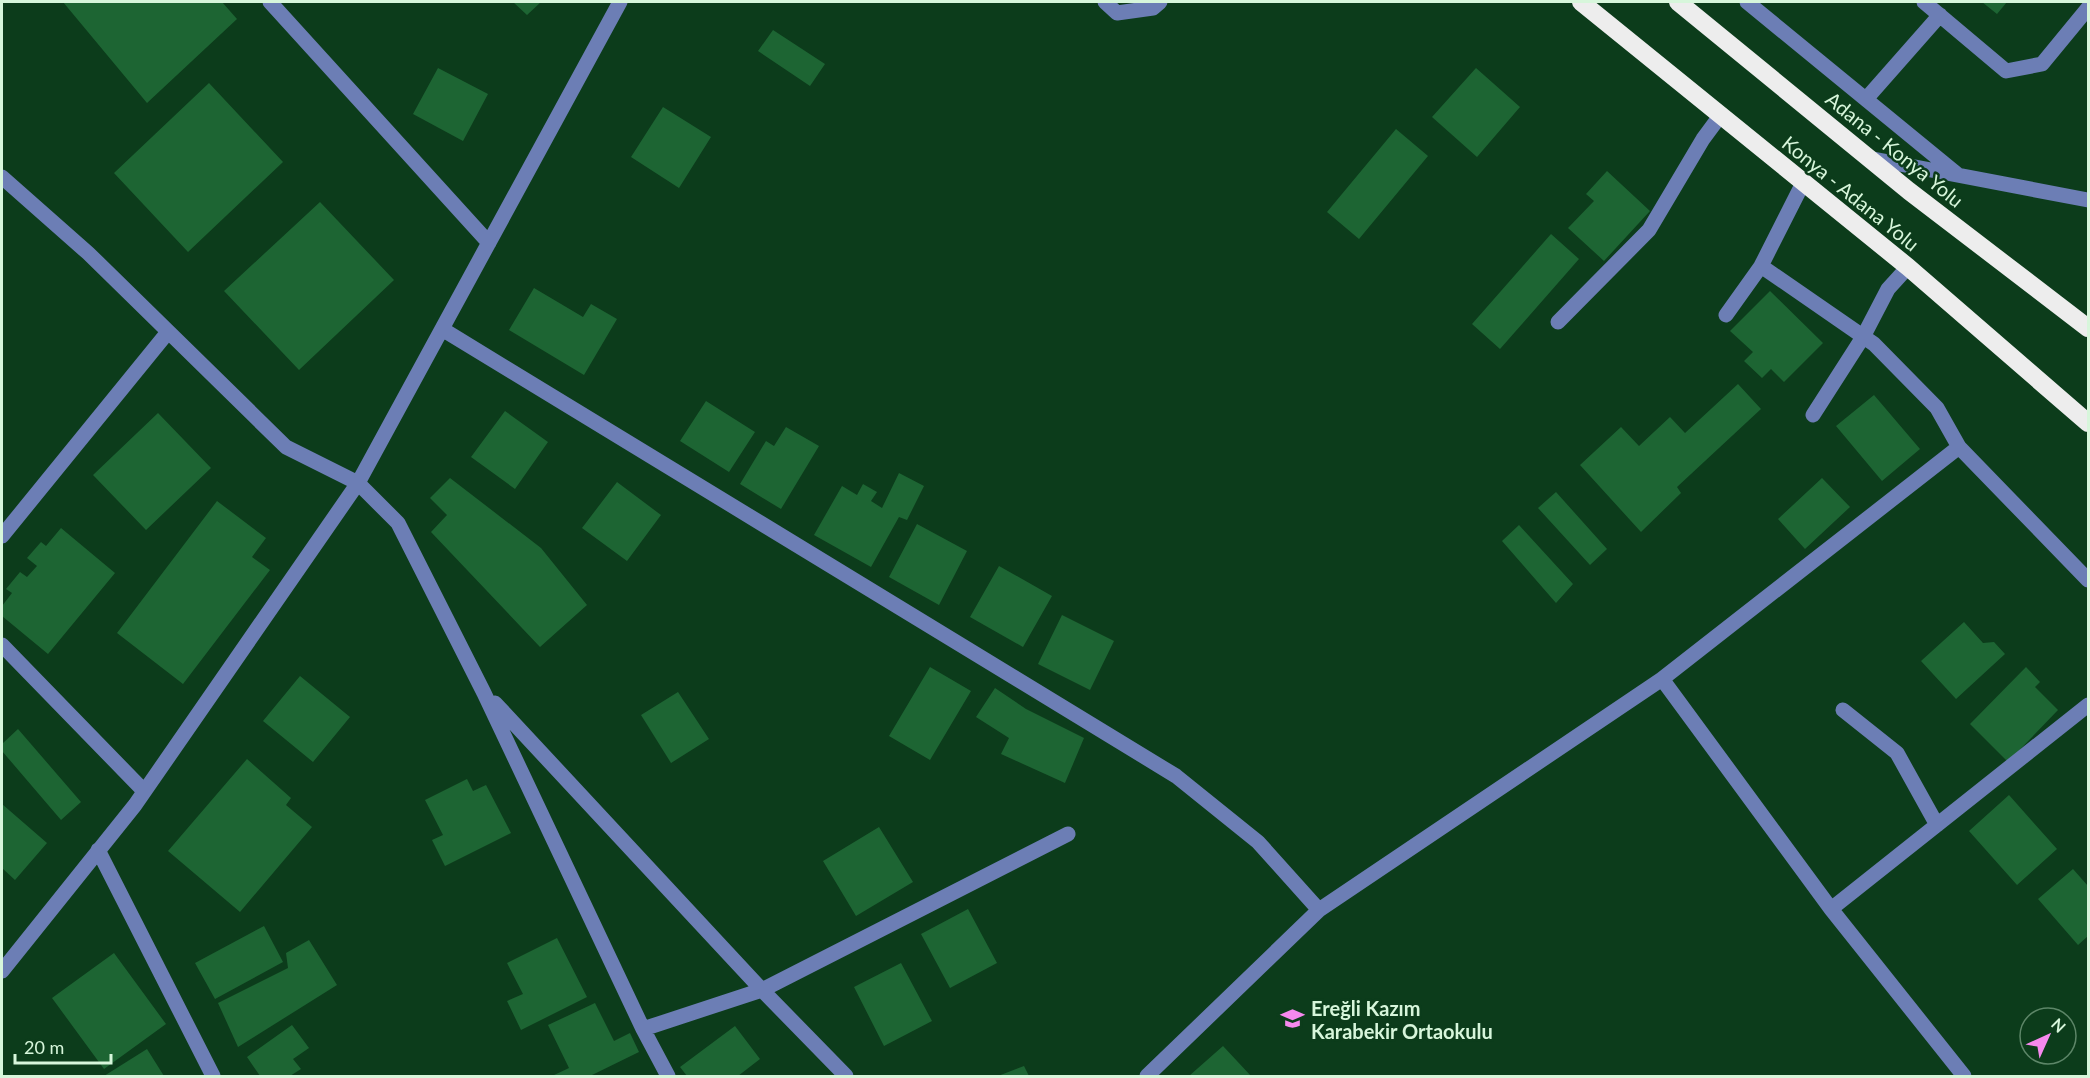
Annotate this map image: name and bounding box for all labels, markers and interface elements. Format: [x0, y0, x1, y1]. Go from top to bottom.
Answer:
street label: Adana - Konya Yolu [1821, 86, 1969, 212]
street label: Konya - Adana Yolu [1778, 130, 1924, 256]
place label: Ereğli Kazım Karabekir Ortaokulu [1311, 996, 1493, 1043]
school or university icon: Ereğli Kazım Karabekir Ortaokulu [1280, 1006, 1306, 1032]
north arrow [2018, 1006, 2078, 1066]
text: N [2048, 1014, 2070, 1036]
scale bar [15, 1027, 111, 1065]
text: 20 m [24, 1036, 64, 1058]

